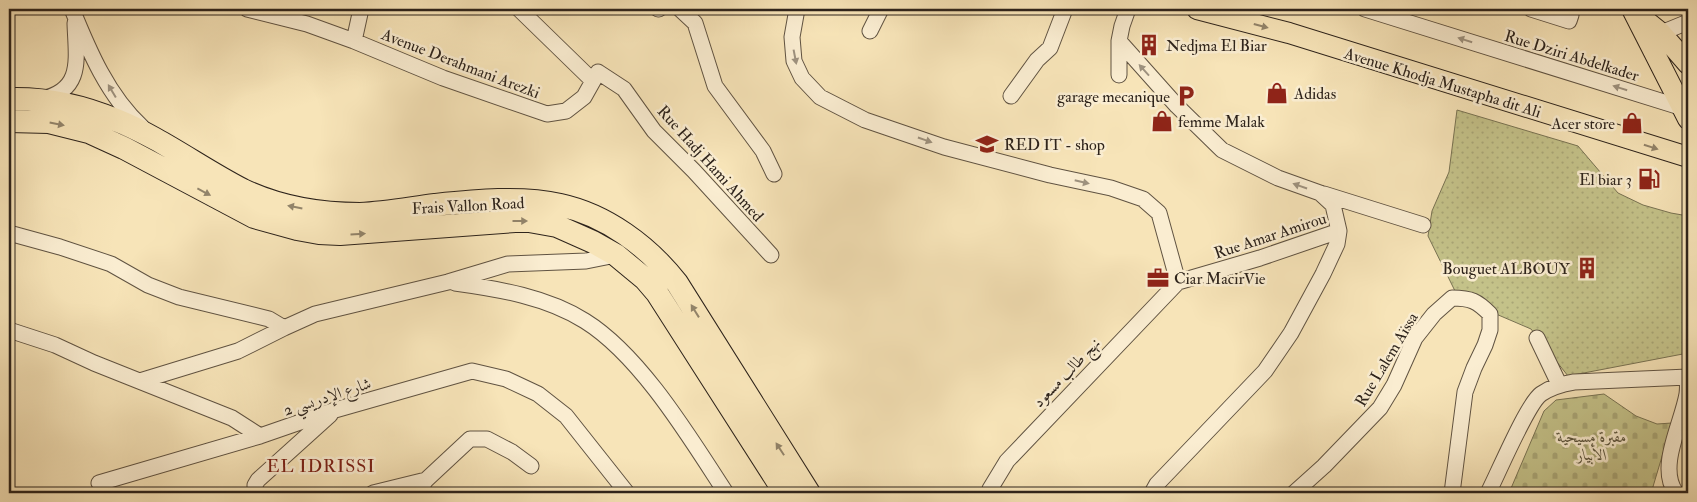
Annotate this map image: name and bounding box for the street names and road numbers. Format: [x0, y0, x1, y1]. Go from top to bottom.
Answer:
street label: Avenue Derahmani Arezki [378, 24, 542, 103]
street label: Rue Dziri Abdelkader [1502, 26, 1641, 86]
street label: Avenue Khodja Mustapha dit Ali [1341, 43, 1544, 123]
street label: Rue Hadj Hami Ahmed [653, 101, 768, 226]
street label: Frais Vallon Road [411, 193, 525, 219]
street label: Rue Amar Amirou [1212, 208, 1329, 264]
street label: Rue Lalem Aïssa [1351, 308, 1423, 410]
street label: نهج طالب مسعود [1029, 334, 1108, 414]
street label: شارع الإدريسي 2 [281, 373, 375, 425]

